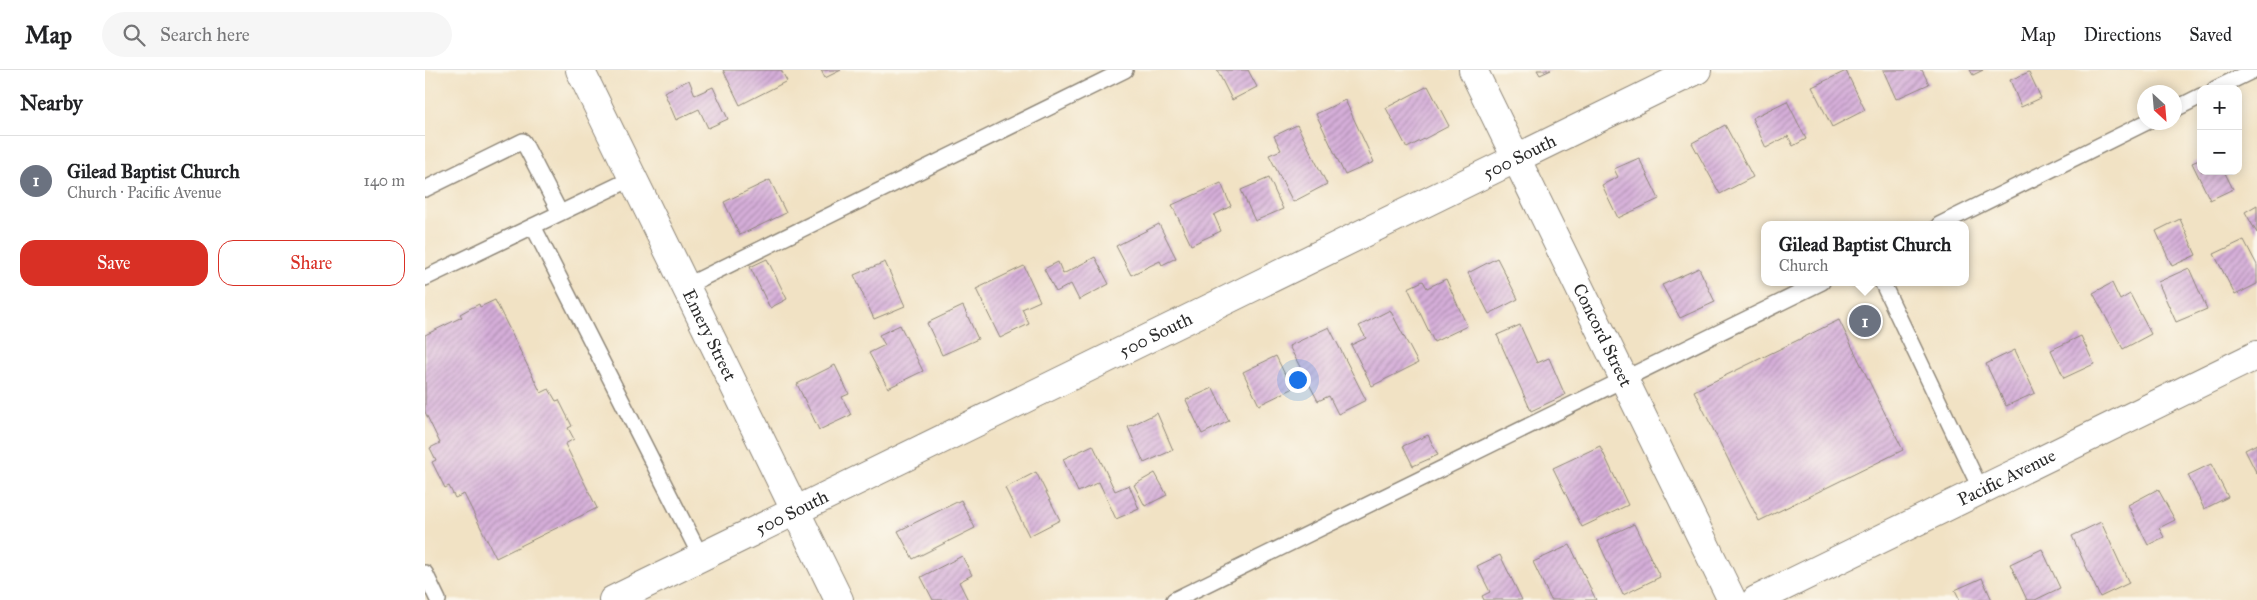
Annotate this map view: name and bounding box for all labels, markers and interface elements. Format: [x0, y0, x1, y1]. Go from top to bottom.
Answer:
search box [102, 12, 452, 57]
text: Map [25, 20, 72, 50]
icon: search [120, 21, 148, 49]
text: Search here [160, 23, 250, 46]
text: Map [2020, 24, 2056, 46]
text: Directions [2084, 24, 2161, 46]
text: Saved [2189, 24, 2232, 46]
north arrow [2137, 85, 2182, 130]
map controls [2197, 85, 2242, 175]
button: + [2197, 85, 2242, 130]
text: Nearby [20, 90, 83, 116]
street label: 500 South [1479, 130, 1560, 184]
button: − [2197, 130, 2242, 175]
text: Gilead Baptist Church [67, 160, 240, 183]
text: 1 [33, 171, 39, 190]
text: 140 m [364, 171, 405, 190]
text: Church · Pacific Avenue [67, 183, 221, 202]
popup [1761, 221, 1969, 286]
text: Gilead Baptist Church [1779, 233, 1951, 256]
button: Save [20, 240, 208, 286]
button: Share [218, 240, 405, 286]
text: Church [1779, 256, 1828, 275]
street label: Concord Street [1568, 280, 1637, 391]
street label: Emery Street [678, 286, 741, 385]
pin: 1 [1849, 302, 1881, 340]
street label: 500 South [1115, 308, 1196, 362]
your location [1285, 367, 1311, 393]
street label: Pacific Avenue [1954, 444, 2059, 511]
street label: 500 South [752, 485, 832, 540]

